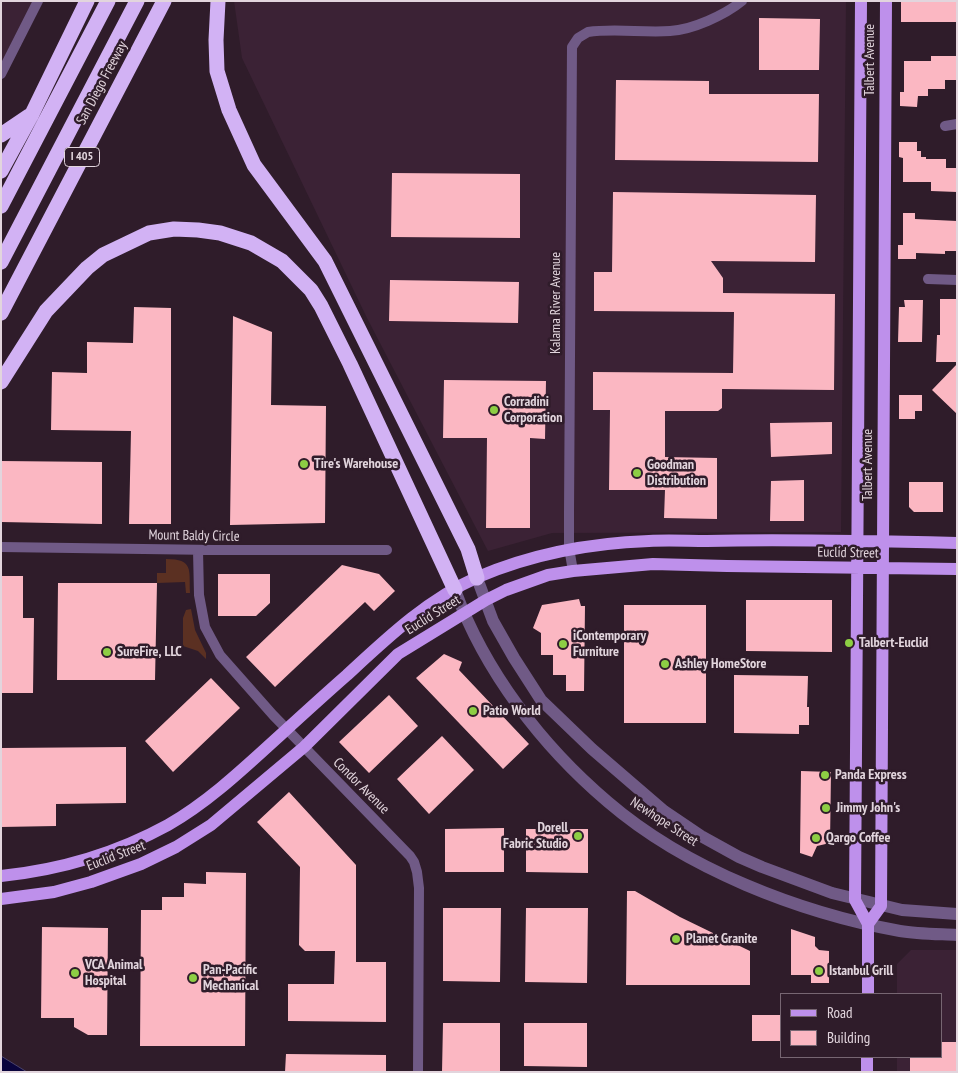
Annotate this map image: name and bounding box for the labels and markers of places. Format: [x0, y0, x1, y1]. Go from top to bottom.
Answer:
place label: Corradini Corporation [504, 394, 562, 427]
marker: Corradini Corporation [488, 404, 500, 416]
place label: Tire's Warehouse [314, 456, 398, 472]
place label: Goodman Distribution [647, 457, 706, 490]
marker: Tire's Warehouse [298, 458, 310, 470]
marker: Goodman Distribution [631, 467, 643, 479]
place label: iContemporary Furniture [573, 628, 646, 660]
place label: Talbert-Euclid [859, 635, 928, 651]
marker: Talbert-Euclid [843, 637, 855, 649]
marker: iContemporary Furniture [557, 638, 569, 650]
place label: SureFire, LLC [117, 644, 182, 660]
marker: SureFire, LLC [101, 646, 113, 658]
place label: Ashley HomeStore [675, 656, 766, 672]
marker: Ashley HomeStore [659, 658, 671, 670]
place label: Patio World [483, 703, 541, 719]
marker: Patio World [467, 705, 479, 717]
place label: Panda Express [835, 767, 907, 783]
marker: Panda Express [819, 769, 831, 781]
place label: Jimmy John's [836, 800, 900, 816]
marker: Jimmy John's [820, 802, 832, 814]
place label: Dorell Fabric Studio [503, 820, 568, 852]
marker: Dorell Fabric Studio [572, 830, 584, 842]
place label: Qargo Coffee [826, 830, 890, 846]
marker: Qargo Coffee [810, 832, 822, 844]
place label: Planet Granite [686, 931, 757, 947]
marker: Planet Granite [670, 933, 682, 945]
place label: VCA Animal Hospital [85, 957, 142, 990]
place label: Pan-Pacific Mechanical [203, 962, 259, 994]
place label: Istanbul Grill [829, 963, 893, 979]
marker: Istanbul Grill [813, 965, 825, 977]
marker: VCA Animal Hospital [69, 967, 81, 979]
marker: Pan-Pacific Mechanical [187, 972, 199, 984]

